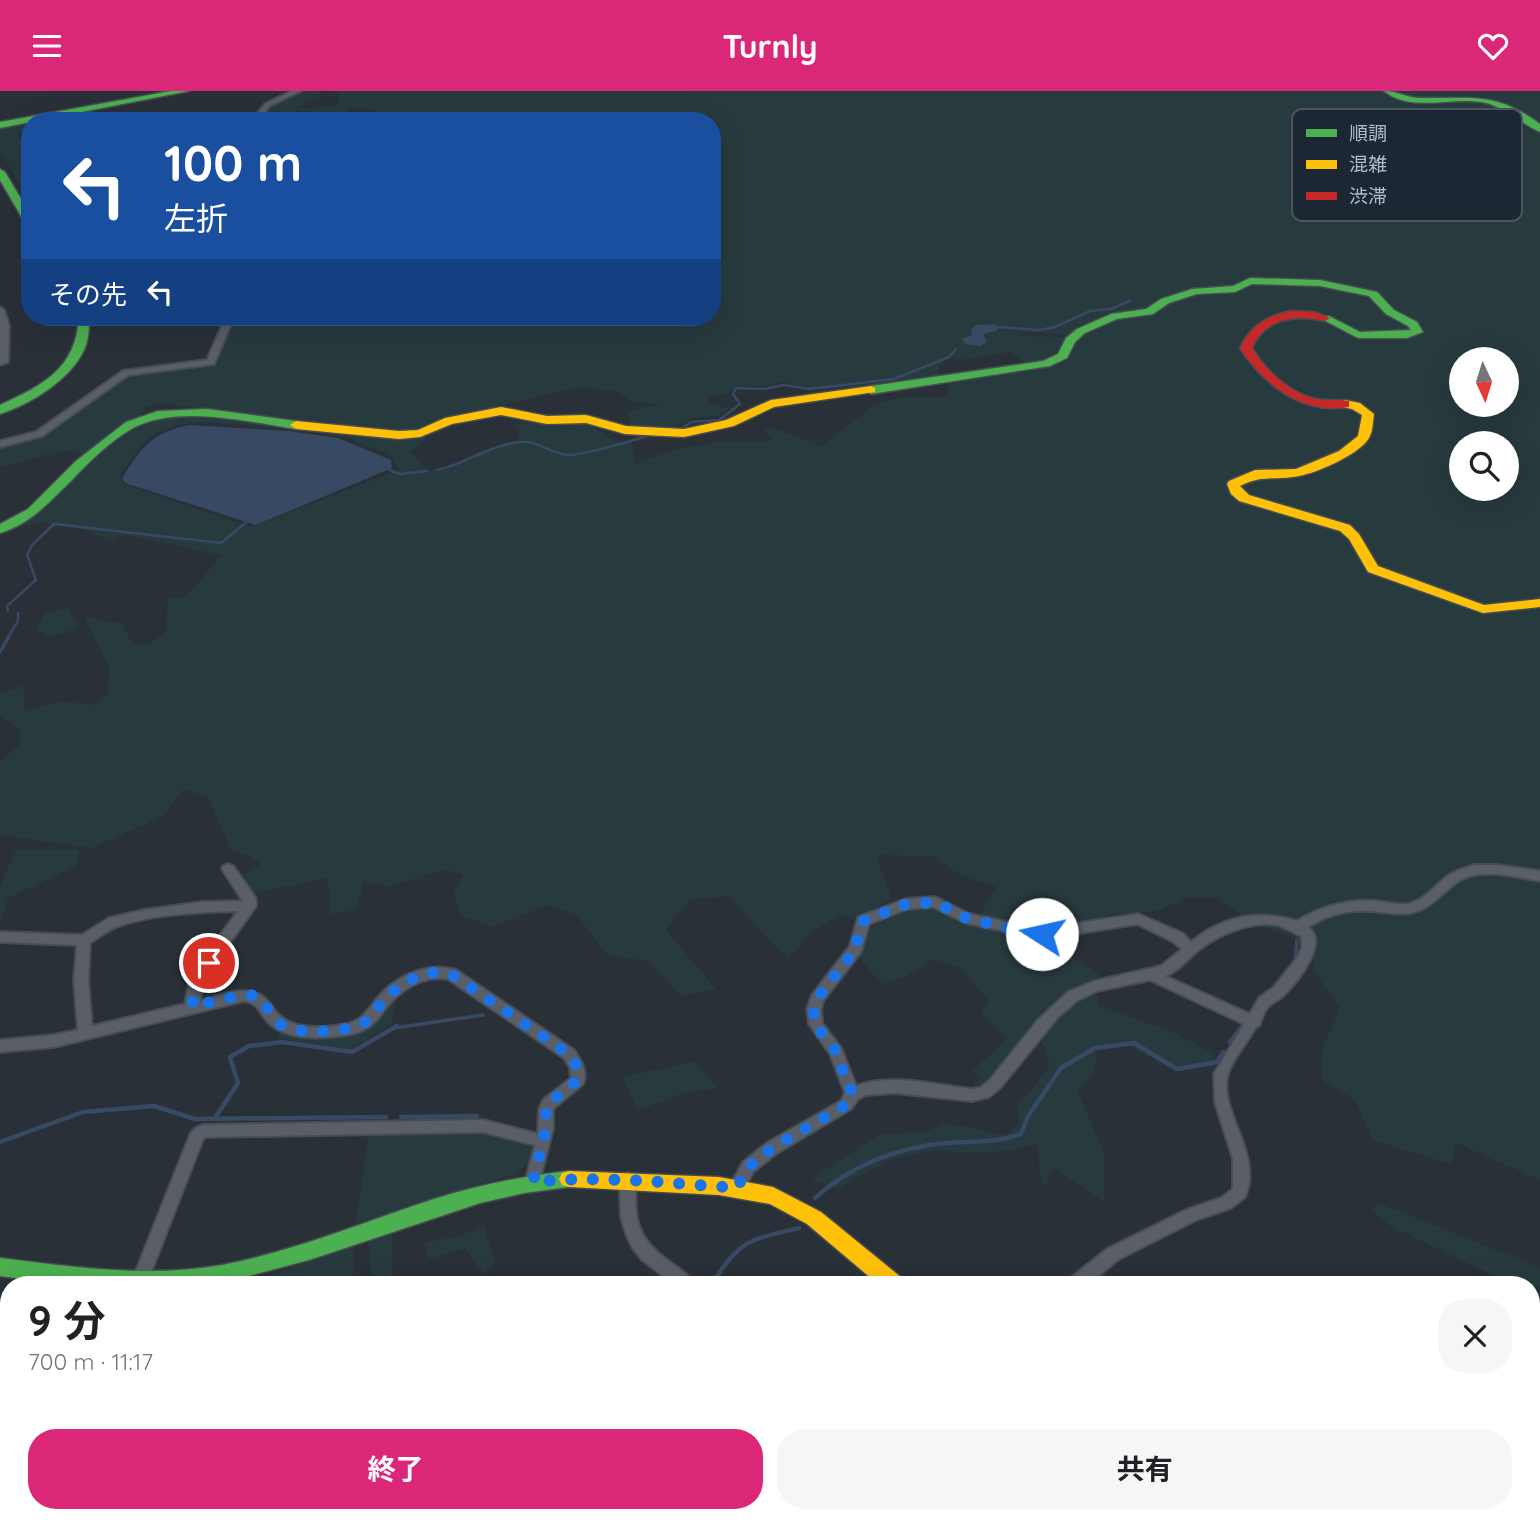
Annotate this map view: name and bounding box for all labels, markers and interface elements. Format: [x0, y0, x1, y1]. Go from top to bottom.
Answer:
text: Turnly [723, 26, 817, 66]
icon: menu [28, 27, 66, 65]
icon: heart [1474, 27, 1512, 65]
legend [1292, 109, 1522, 221]
text: 順調 [1349, 121, 1387, 145]
text: 100 m [164, 132, 302, 193]
icon: left [49, 140, 140, 231]
text: 混雑 [1349, 152, 1387, 176]
text: 渋滞 [1349, 184, 1387, 208]
text: 左折 [164, 198, 228, 238]
icon: left [141, 273, 179, 311]
text: その先 [49, 278, 127, 311]
north arrow [1449, 347, 1519, 417]
map controls [1449, 347, 1519, 501]
button: search [1449, 431, 1519, 501]
position arrow [1005, 897, 1079, 971]
pin [179, 933, 239, 993]
icon: arrive [190, 944, 228, 982]
text: 9 分 [28, 1294, 106, 1347]
button: close [1438, 1299, 1512, 1373]
text: 700 m · 11:17 [28, 1347, 153, 1376]
button: 終了 [28, 1429, 763, 1509]
button: 共有 [777, 1429, 1512, 1509]

